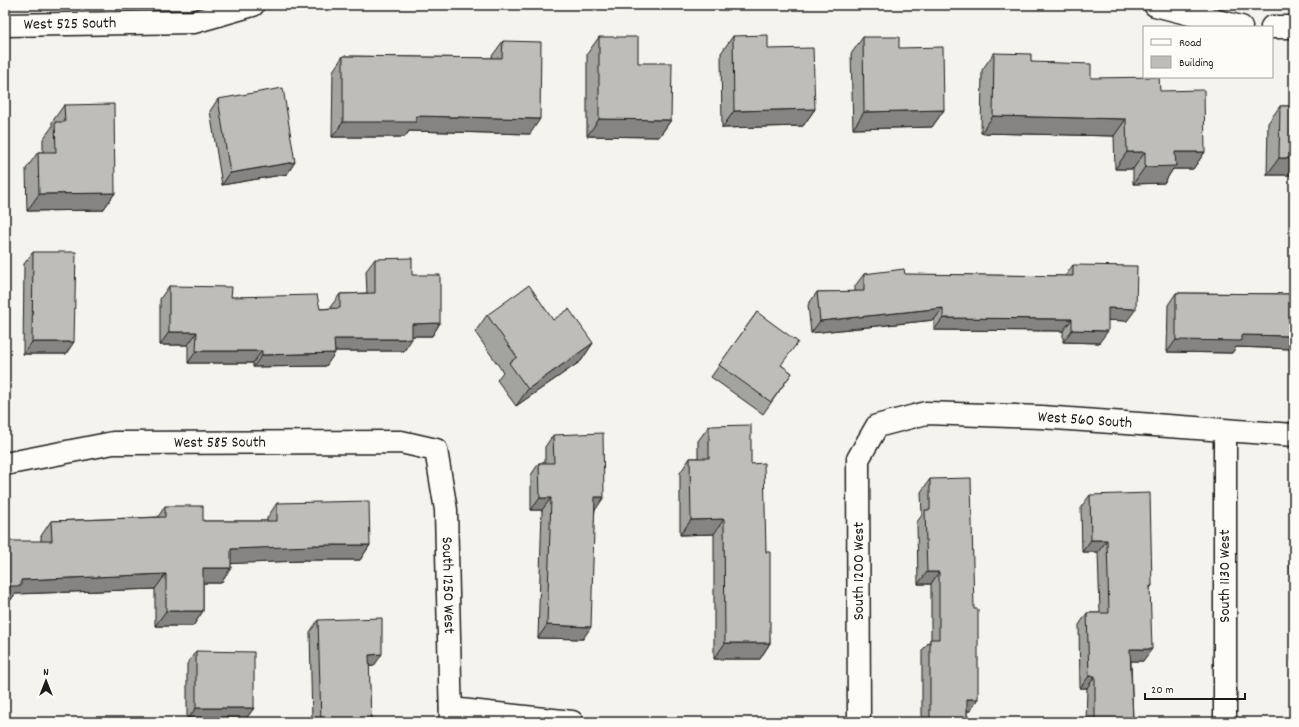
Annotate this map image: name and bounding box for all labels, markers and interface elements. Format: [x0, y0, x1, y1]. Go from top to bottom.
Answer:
street label: West 525 South [24, 12, 116, 36]
legend [1143, 26, 1273, 78]
text: Road [1179, 35, 1201, 52]
text: Building [1179, 55, 1214, 72]
street label: West 560 South [1037, 405, 1133, 435]
street label: West 585 South [174, 431, 266, 454]
street label: South 1200 West [848, 522, 871, 620]
street label: South 1130 West [1214, 529, 1237, 623]
street label: South 1250 West [435, 536, 460, 634]
north arrow [26, 661, 66, 701]
text: N [43, 665, 49, 681]
scale bar [1145, 675, 1245, 701]
text: 20 m [1151, 682, 1174, 699]

